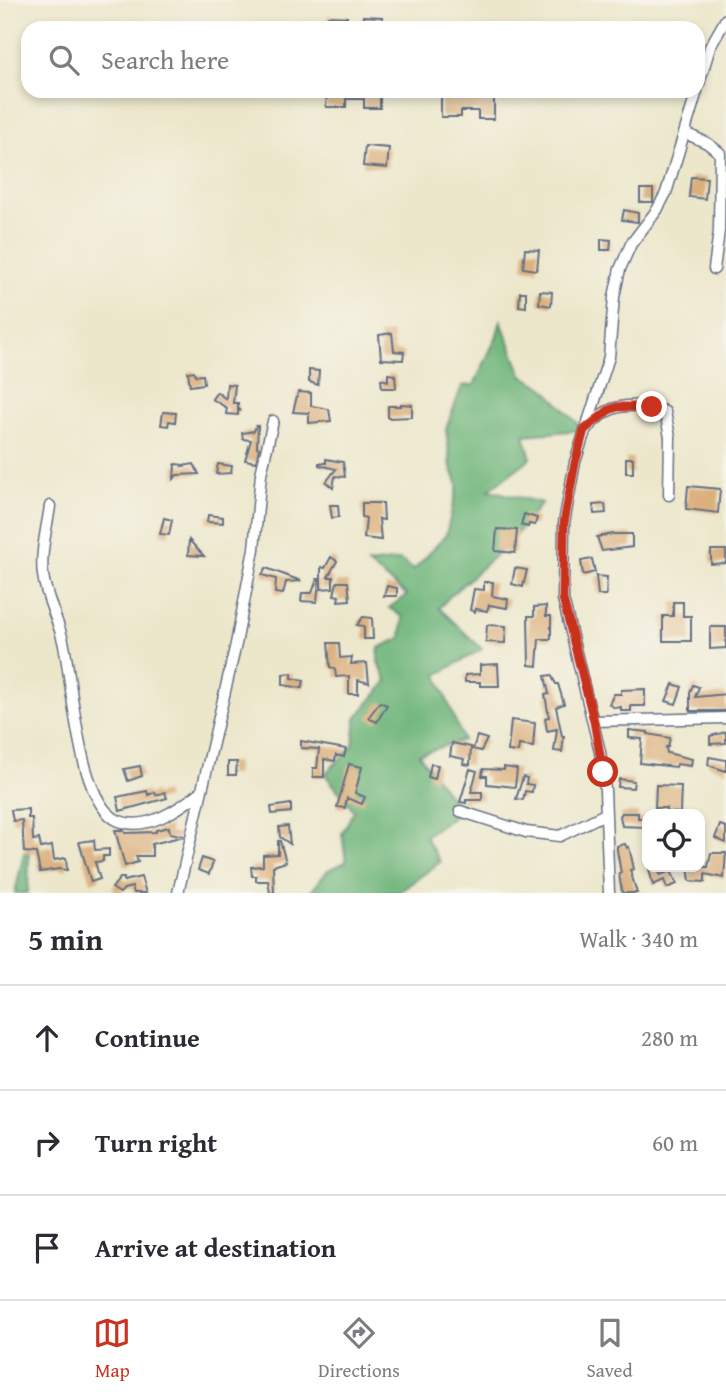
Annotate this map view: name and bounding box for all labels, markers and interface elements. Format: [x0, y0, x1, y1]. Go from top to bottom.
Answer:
search box [21, 21, 705, 98]
text: Search here [101, 40, 229, 79]
icon: search [45, 41, 83, 79]
route end [636, 391, 667, 422]
route start [587, 756, 618, 787]
map controls [642, 809, 705, 872]
button: locate [642, 809, 705, 872]
text: 5 min [28, 917, 103, 961]
text: Walk · 340 m [579, 922, 698, 955]
text: Continue [95, 1018, 200, 1057]
icon: ahead [28, 1019, 66, 1057]
text: 280 m [641, 1021, 698, 1054]
text: Turn right [95, 1123, 217, 1162]
icon: right [28, 1124, 66, 1162]
text: 60 m [652, 1126, 698, 1159]
text: Arrive at destination [95, 1228, 336, 1267]
icon: arrive [28, 1229, 66, 1267]
tab: Map [93, 1314, 131, 1384]
tab: Directions [318, 1314, 400, 1384]
tab: Saved [587, 1314, 633, 1384]

